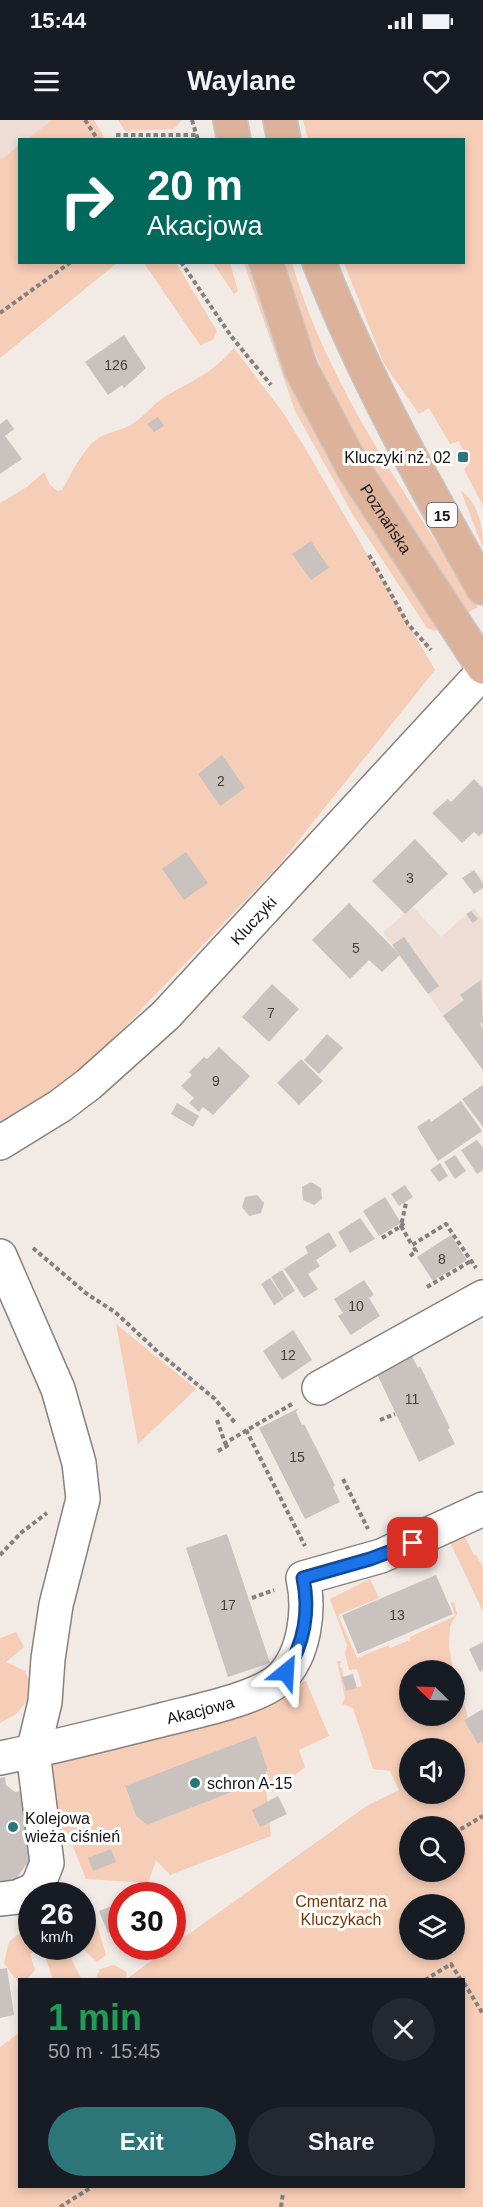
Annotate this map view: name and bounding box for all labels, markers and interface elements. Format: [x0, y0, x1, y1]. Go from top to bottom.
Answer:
text: 15:44 [30, 8, 86, 33]
icon: menu [30, 65, 63, 98]
icon: heart [420, 65, 453, 98]
text: Waylane [187, 66, 296, 96]
icon: right [48, 162, 126, 240]
text: 20 m [147, 162, 243, 209]
text: Akacjowa [147, 211, 263, 241]
house number: 126 [104, 357, 128, 373]
place label: Kluczyki nż. 02 [344, 449, 451, 466]
marker: Kluczyki nż. 02 [456, 450, 470, 464]
street label: Poznańska [357, 481, 415, 557]
road number: 15 [427, 503, 457, 527]
house number: 2 [217, 773, 225, 789]
house number: 3 [406, 870, 414, 886]
street label: Kluczyki [227, 893, 280, 948]
house number: 5 [352, 940, 360, 956]
house number: 7 [267, 1005, 275, 1021]
house number: 9 [212, 1073, 220, 1089]
house number: 8 [438, 1251, 446, 1267]
house number: 10 [348, 1298, 364, 1314]
house number: 12 [280, 1347, 296, 1363]
house number: 11 [405, 1391, 419, 1407]
house number: 15 [289, 1449, 305, 1465]
pin [387, 1517, 438, 1568]
icon: arrive [396, 1526, 429, 1559]
house number: 17 [220, 1597, 236, 1613]
house number: 13 [389, 1607, 405, 1623]
position arrow [254, 1640, 318, 1704]
north arrow [399, 1660, 465, 1726]
map controls [399, 1660, 465, 1960]
street label: Akacjowa [165, 1693, 236, 1727]
button: sound [399, 1738, 465, 1804]
place label: schron A-15 [207, 1775, 292, 1792]
marker: schron A-15 [188, 1776, 202, 1790]
place label: Kolejowa wieża ciśnień [24, 1810, 120, 1845]
button: search [399, 1816, 465, 1882]
marker: Kolejowa wieża ciśnień [6, 1820, 20, 1834]
speed limit sign: 30 [108, 1882, 186, 1960]
park label: Cmentarz na Kluczykach [295, 1893, 387, 1928]
button: layers [399, 1894, 465, 1960]
text: 26 [40, 1897, 74, 1930]
text: km/h [41, 1928, 73, 1945]
text: 1 min [48, 1997, 142, 2038]
button: close [372, 1998, 435, 2061]
text: 50 m · 15:45 [48, 2040, 160, 2062]
button: Exit [48, 2107, 236, 2176]
button: Share [248, 2107, 435, 2176]

